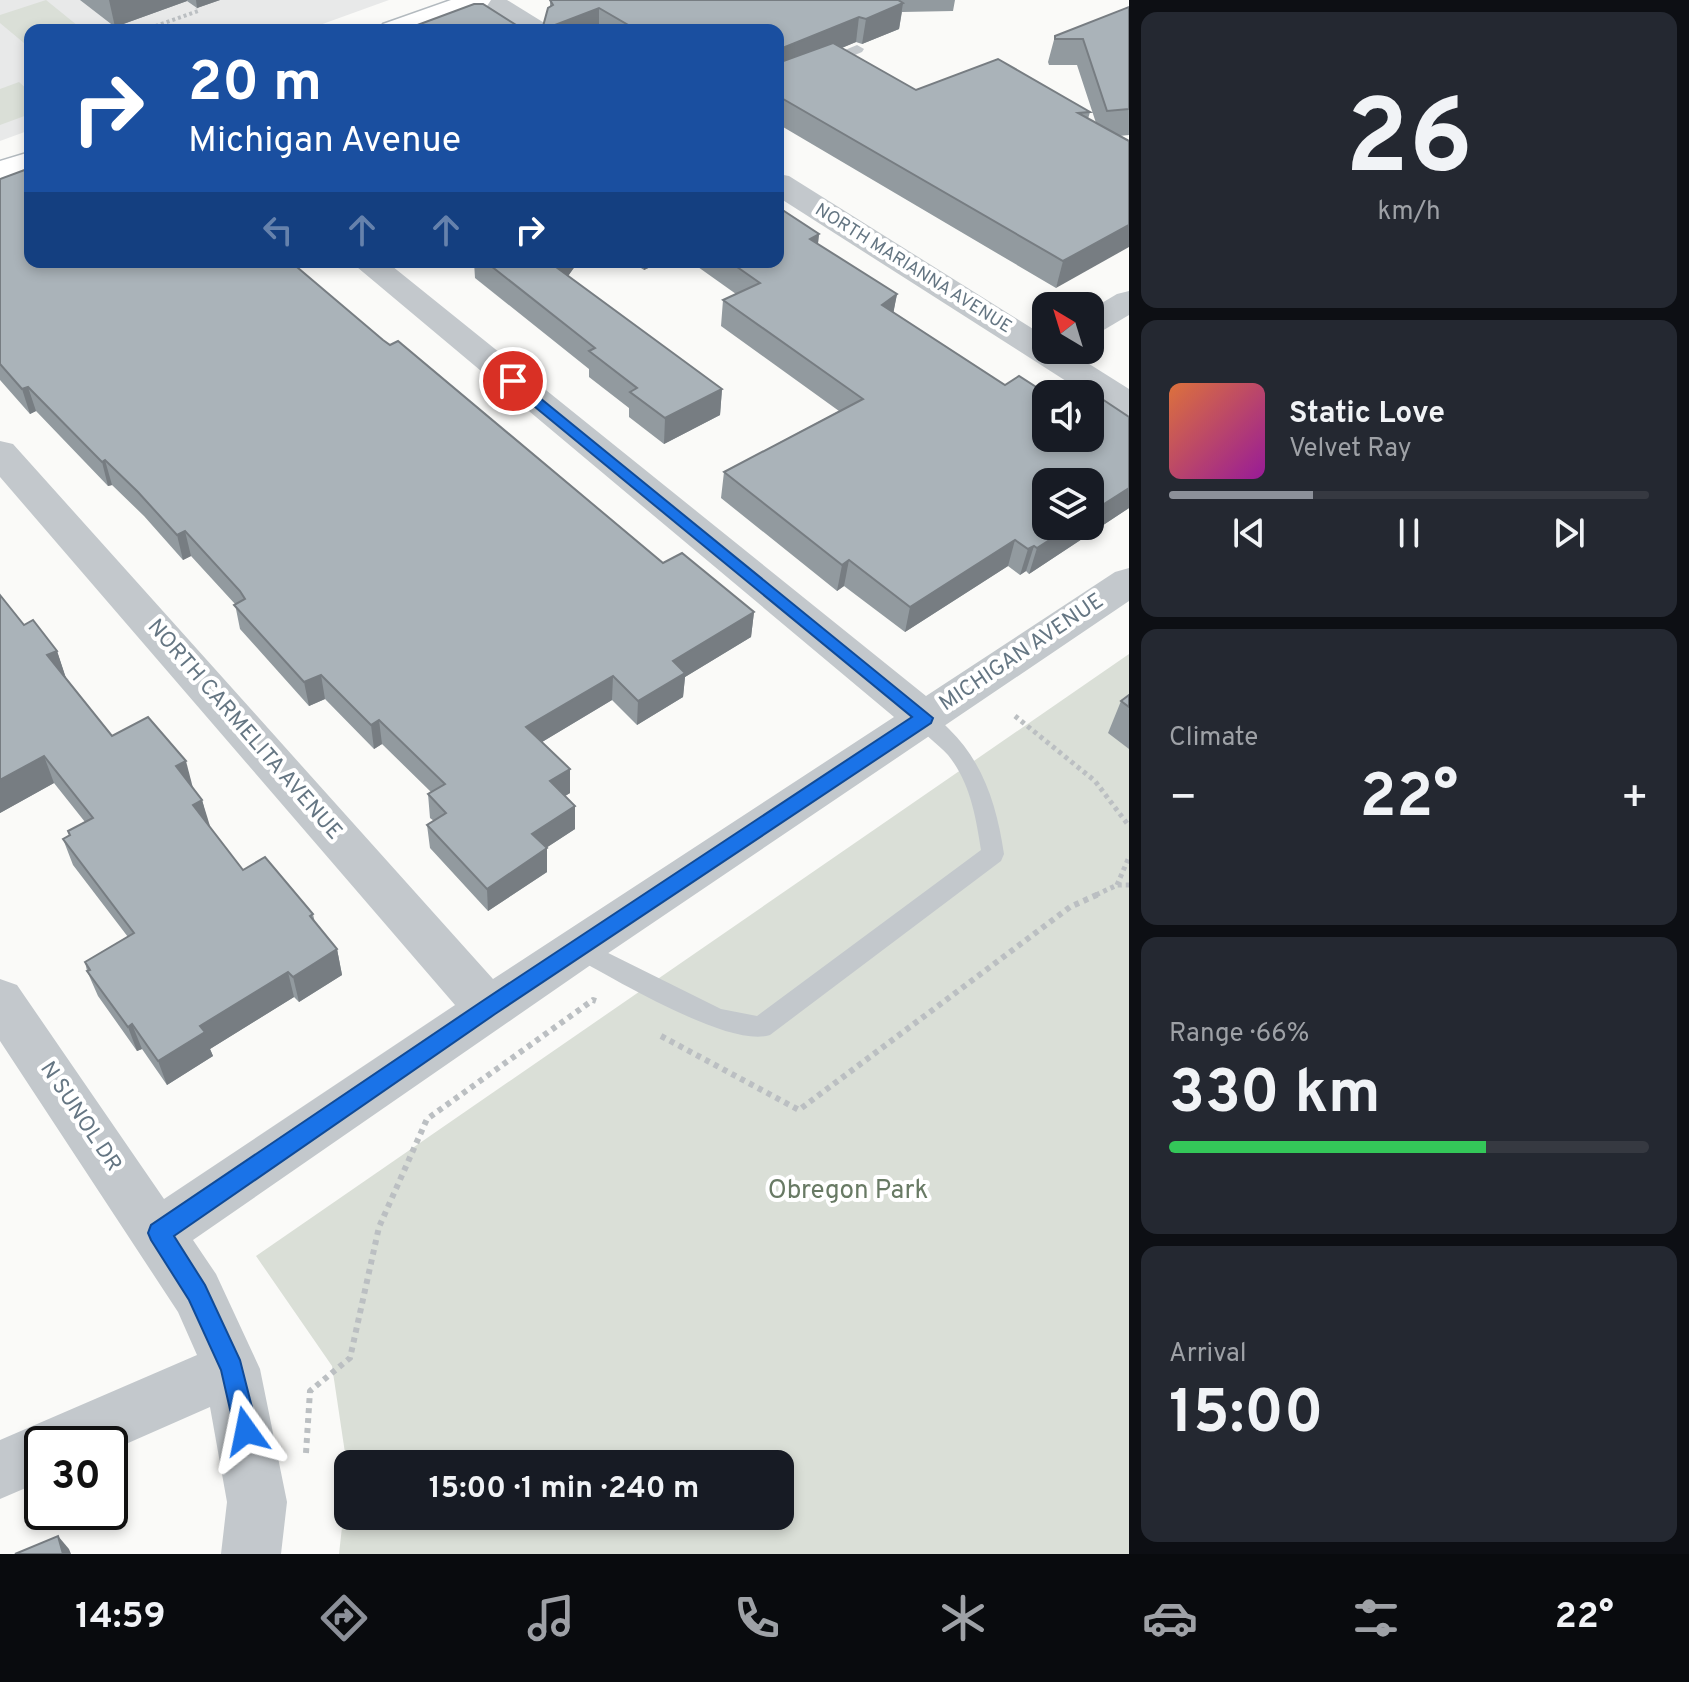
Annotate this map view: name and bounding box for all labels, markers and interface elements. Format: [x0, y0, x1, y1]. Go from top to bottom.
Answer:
text: 20 m [188, 50, 322, 120]
icon: right [56, 56, 160, 160]
text: 26 [1345, 78, 1473, 210]
text: Michigan Avenue [188, 119, 461, 165]
text: km/h [1377, 196, 1441, 229]
street label: NORTH MARIANNA AVENUE [810, 199, 1016, 339]
icon: left [256, 208, 300, 252]
icon: ahead [340, 208, 384, 252]
icon: ahead [424, 208, 468, 252]
icon: right [508, 208, 552, 252]
north arrow [1032, 292, 1104, 364]
map controls [1032, 292, 1104, 540]
pin [479, 347, 547, 415]
icon: arrive [491, 359, 535, 403]
button: sound [1032, 380, 1104, 452]
text: Static Love [1289, 396, 1445, 433]
text: Velvet Ray [1289, 433, 1412, 466]
button: layers [1032, 468, 1104, 540]
icon: previous [1227, 511, 1271, 555]
icon: pause [1387, 511, 1431, 555]
icon: next [1547, 511, 1591, 555]
street label: MICHIGAN AVENUE [935, 588, 1109, 718]
street label: NORTH CARMELITA AVENUE [141, 614, 347, 846]
text: Climate [1169, 722, 1258, 755]
text: 22° [1360, 762, 1458, 838]
text: − [1169, 772, 1197, 828]
text: + [1621, 772, 1649, 828]
text: Range · 66% [1169, 1018, 1309, 1051]
street label: N SUNOL DR [33, 1057, 127, 1177]
text: 330 km [1169, 1058, 1381, 1134]
park label: Obregon Park [768, 1175, 928, 1208]
text: Arrival [1169, 1338, 1247, 1371]
text: 15:00 [1169, 1378, 1323, 1454]
position arrow [204, 1389, 288, 1473]
speed limit sign: 30 [24, 1426, 128, 1530]
text: 15:00 · 1 min · 240 m [429, 1471, 699, 1508]
icon: directions [316, 1590, 372, 1646]
icon: music [523, 1590, 579, 1646]
icon: phone [729, 1590, 785, 1646]
icon: climate [935, 1590, 991, 1646]
icon: car [1142, 1590, 1198, 1646]
icon: filters [1348, 1590, 1404, 1646]
text: 14:59 [75, 1595, 166, 1641]
text: 22° [1555, 1595, 1614, 1641]

